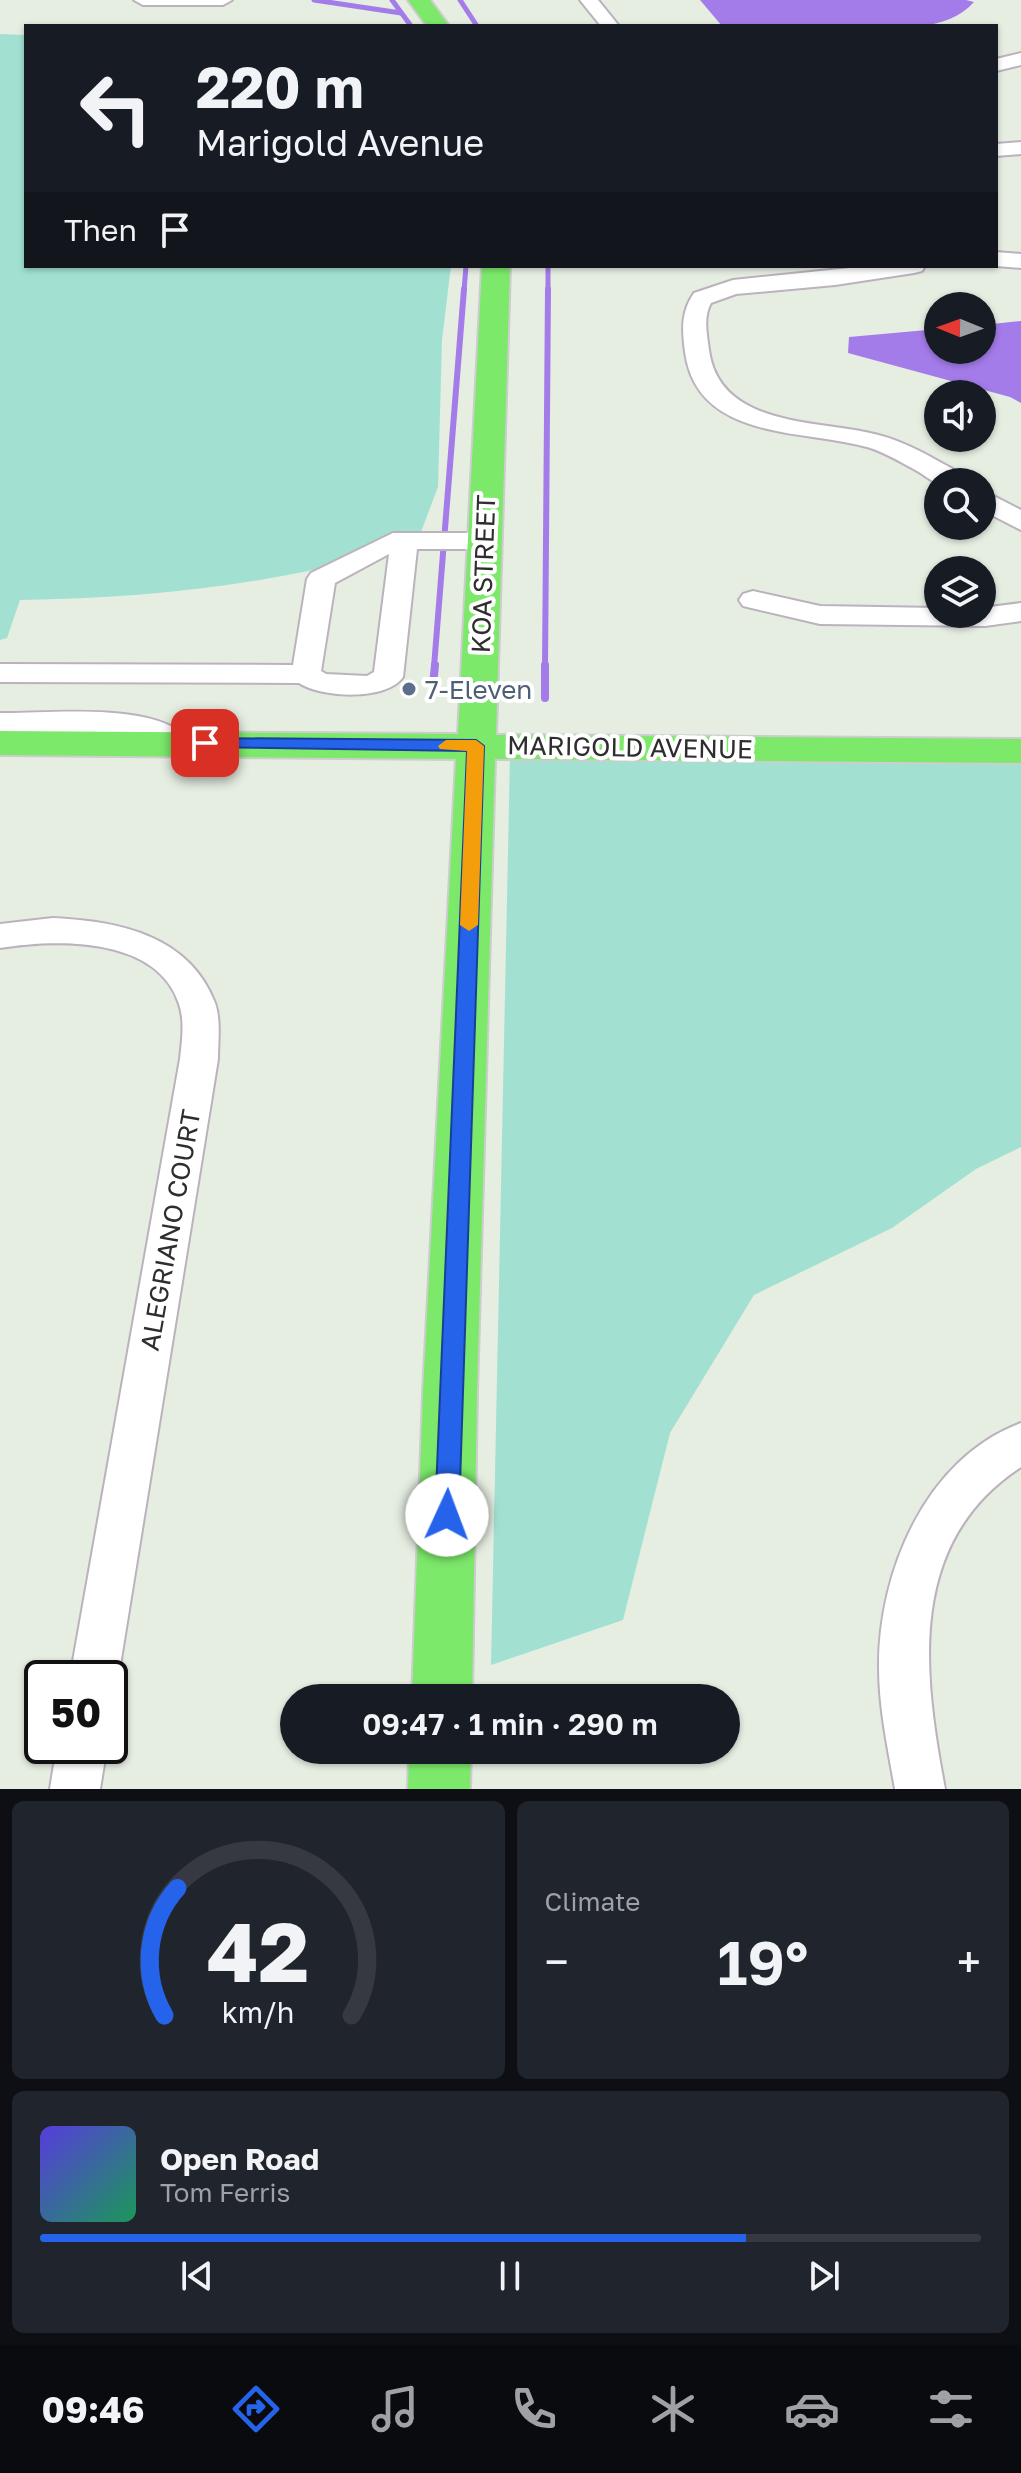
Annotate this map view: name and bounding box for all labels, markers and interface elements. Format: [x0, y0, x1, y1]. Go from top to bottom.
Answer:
text: 220 m [196, 53, 364, 120]
icon: left [64, 56, 168, 160]
text: Marigold Avenue [196, 121, 484, 164]
icon: arrive [153, 208, 197, 252]
text: Then [64, 212, 137, 248]
north arrow [924, 292, 996, 364]
map controls [924, 292, 996, 628]
button: sound [924, 380, 996, 452]
button: search [924, 468, 996, 540]
street label: KOA STREET [465, 494, 501, 654]
button: layers [924, 556, 996, 628]
place label: 7-Eleven [425, 674, 532, 705]
marker: 7-Eleven [400, 680, 418, 698]
pin [171, 709, 239, 777]
icon: arrive [183, 721, 227, 765]
street label: MARIGOLD AVENUE [507, 729, 753, 765]
street label: ALEGRIANO COURT [134, 1107, 206, 1353]
position arrow [405, 1473, 489, 1557]
speed limit sign: 50 [24, 1660, 128, 1764]
text: 09:47 · 1 min · 290 m [362, 1706, 658, 1742]
text: Climate [545, 1886, 640, 1917]
text: 42 [207, 1900, 310, 2000]
text: 19° [717, 1926, 808, 1998]
text: − [545, 1935, 569, 1988]
text: + [957, 1935, 981, 1988]
text: km/h [222, 1995, 295, 2029]
text: Open Road [160, 2141, 319, 2177]
text: Tom Ferris [160, 2177, 290, 2208]
icon: previous [175, 2254, 219, 2298]
icon: pause [488, 2254, 532, 2298]
icon: next [802, 2254, 846, 2298]
icon: directions [228, 2381, 284, 2437]
icon: music [367, 2381, 423, 2437]
icon: phone [506, 2381, 562, 2437]
icon: climate [645, 2381, 701, 2437]
icon: car [784, 2381, 840, 2437]
icon: filters [923, 2381, 979, 2437]
text: 09:46 [42, 2388, 145, 2431]

